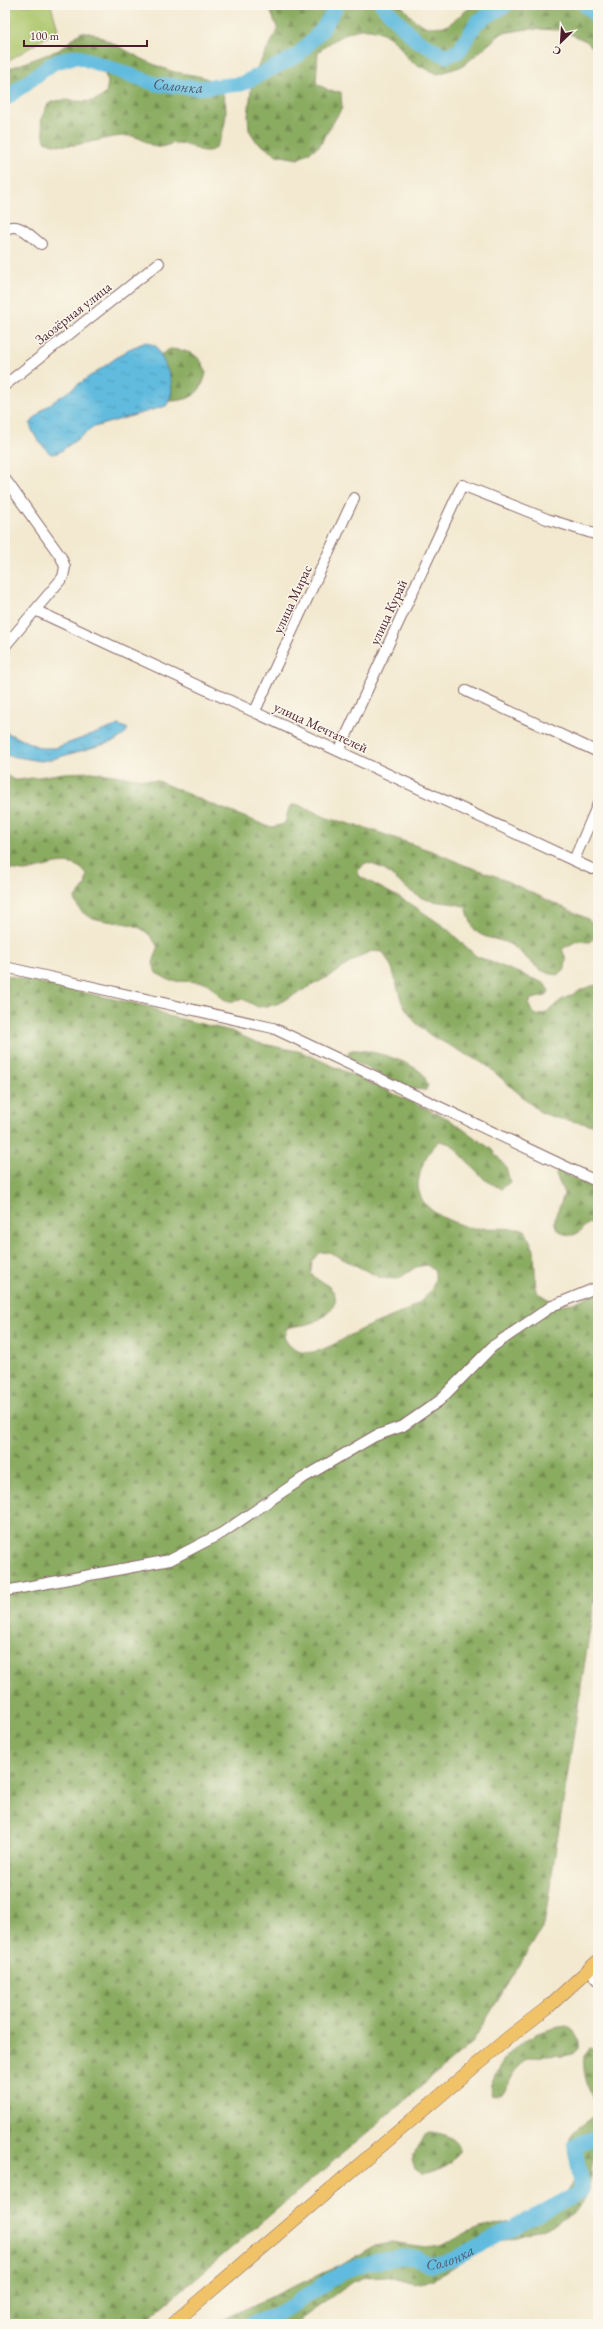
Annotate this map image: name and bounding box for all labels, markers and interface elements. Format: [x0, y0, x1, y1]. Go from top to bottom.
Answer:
scale bar [24, 22, 147, 48]
north arrow [541, 22, 581, 62]
text: 100 m [30, 28, 60, 44]
text: С [550, 43, 563, 59]
water label: Солонка [152, 74, 204, 97]
street label: Заозёрная улица [31, 277, 115, 348]
street label: улица Мирас [268, 562, 316, 636]
street label: улица Курай [365, 576, 411, 648]
street label: улица Мечтателей [271, 697, 371, 757]
water label: Солонка [426, 2240, 477, 2273]

